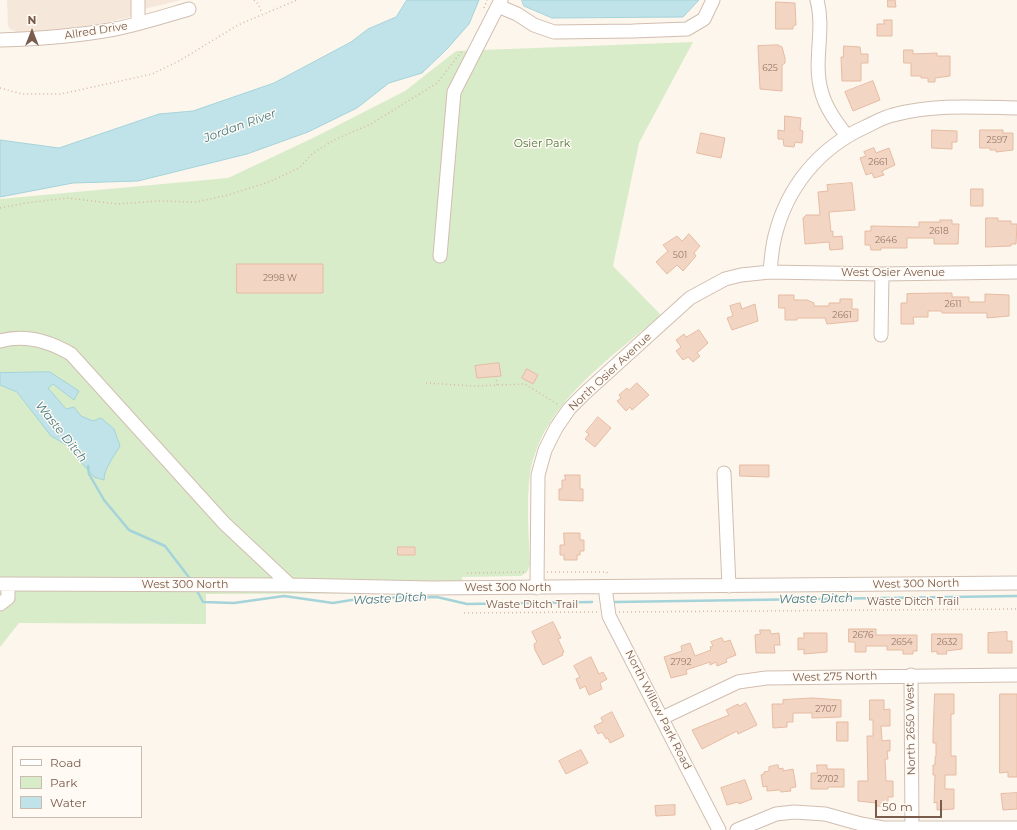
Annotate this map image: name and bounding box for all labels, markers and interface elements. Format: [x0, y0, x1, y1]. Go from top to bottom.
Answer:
north arrow [12, 12, 52, 52]
text: N [28, 13, 36, 27]
street label: Allred Drive [63, 19, 129, 43]
house number: 625 [762, 63, 778, 73]
water label: Jordan River [202, 106, 278, 146]
house number: 2597 [987, 135, 1007, 145]
park label: Osier Park [514, 137, 570, 151]
house number: 2661 [868, 157, 888, 167]
house number: 2618 [929, 226, 949, 236]
house number: 2646 [875, 235, 897, 245]
house number: 501 [673, 250, 687, 260]
street label: West Osier Avenue [841, 266, 945, 280]
house number: 2998 W [263, 273, 297, 283]
house number: 2611 [944, 299, 962, 309]
house number: 2661 [832, 310, 852, 320]
street label: North Osier Avenue [566, 330, 654, 414]
water label: Waste Ditch [32, 399, 90, 465]
street label: West 300 North [872, 577, 960, 591]
street label: West 300 North [142, 578, 228, 592]
street label: West 300 North [465, 581, 551, 595]
water label: Waste Ditch [353, 590, 427, 608]
water label: Waste Ditch [779, 591, 853, 607]
street label: Waste Ditch Trail [867, 595, 959, 609]
street label: Waste Ditch Trail [486, 598, 578, 612]
house number: 2676 [852, 630, 874, 640]
house number: 2654 [891, 637, 913, 647]
house number: 2632 [937, 637, 957, 647]
street label: North Willow Park Road [622, 648, 694, 772]
house number: 2792 [671, 657, 691, 667]
street label: West 275 North [792, 670, 878, 684]
street label: North 2650 West [904, 683, 918, 775]
house number: 2707 [815, 704, 837, 714]
legend [12, 746, 142, 818]
text: Road [50, 755, 81, 770]
house number: 2702 [817, 774, 839, 784]
text: Park [50, 775, 77, 790]
scale bar [877, 792, 944, 818]
text: Water [50, 795, 86, 810]
text: 50 m [882, 799, 913, 814]

